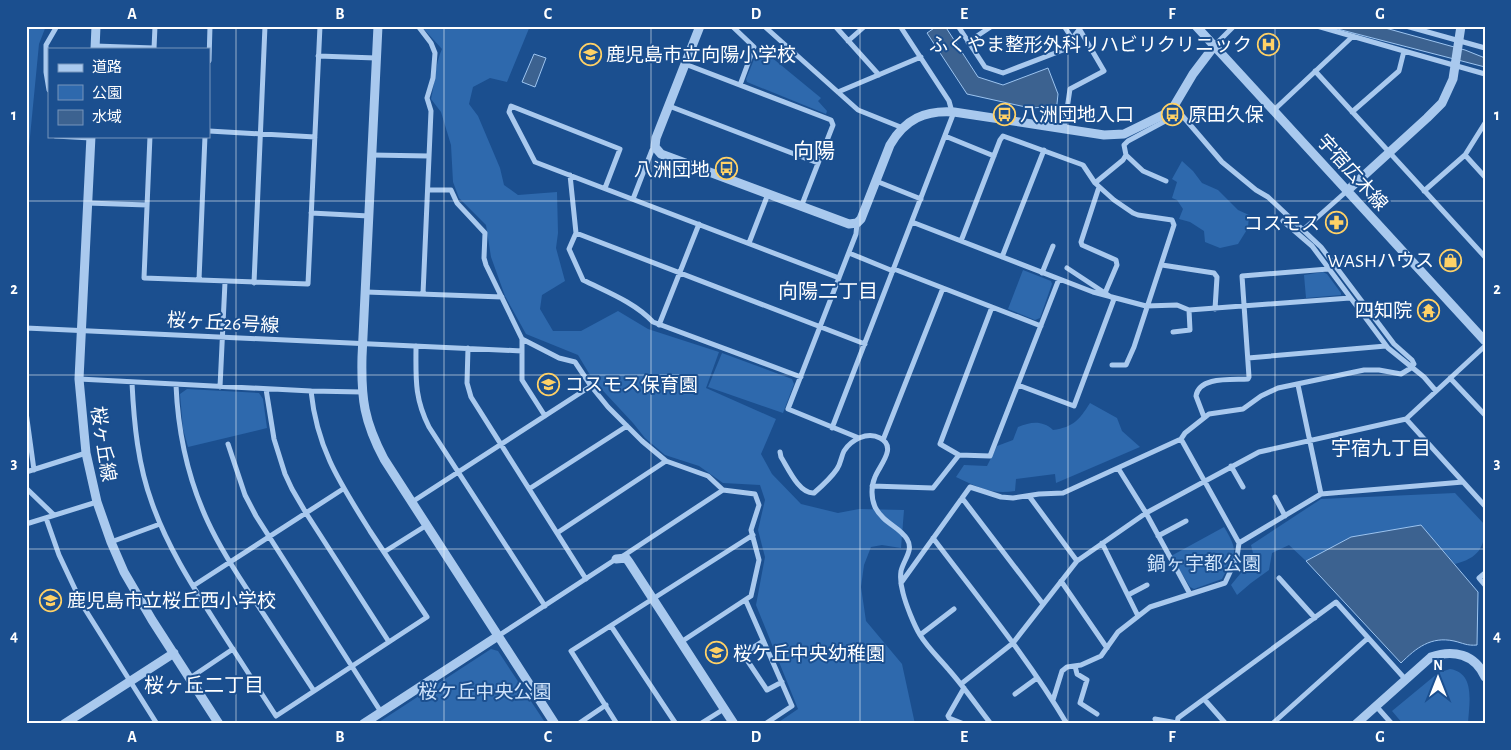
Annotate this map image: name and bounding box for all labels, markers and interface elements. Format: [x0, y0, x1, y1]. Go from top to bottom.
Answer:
text: A [127, 6, 137, 22]
text: B [335, 6, 345, 22]
text: C [544, 6, 553, 22]
text: D [751, 6, 762, 22]
text: E [960, 6, 968, 22]
text: F [1168, 6, 1176, 22]
text: G [1375, 6, 1385, 22]
hospital icon: ふくやま整形外科リハビリクリニック [1256, 32, 1280, 56]
place label: ふくやま整形外科リハビリクリニック [929, 35, 1252, 55]
school or university icon: 鹿児島市立向陽小学校 [578, 42, 602, 66]
place label: 鹿児島市立向陽小学校 [606, 44, 796, 65]
legend [48, 48, 210, 138]
text: 道路 [92, 59, 122, 75]
text: 公園 [92, 85, 122, 101]
bus stop icon: 八洲団地入口 [992, 102, 1016, 126]
bus stop icon: 原田久保 [1160, 102, 1184, 126]
place label: 原田久保 [1188, 104, 1264, 125]
place label: 八洲団地入口 [1020, 105, 1134, 125]
text: 1 [11, 107, 17, 123]
text: 1 [1494, 107, 1500, 123]
text: 水域 [92, 109, 122, 125]
street label: 宇宿広木線 [1313, 130, 1392, 215]
district label: 向陽 [793, 140, 835, 162]
bus stop icon: 八洲団地 [714, 157, 738, 181]
place label: 八洲団地 [634, 160, 710, 180]
pharmacy icon: コスモス [1324, 211, 1348, 235]
place label: コスモス [1244, 215, 1320, 234]
shop icon: WASHハウス [1438, 248, 1462, 272]
place label: WASHハウス [1328, 251, 1434, 271]
text: 2 [10, 281, 18, 297]
district label: 向陽二丁目 [778, 281, 878, 302]
text: 2 [1493, 281, 1501, 297]
temple icon: 四知院 [1416, 298, 1440, 322]
place label: 四知院 [1355, 301, 1412, 321]
street label: 桜ヶ丘26号線 [166, 309, 280, 336]
school or university icon: コスモス保育園 [537, 372, 561, 396]
place label: コスモス保育園 [565, 375, 698, 395]
street label: 桜ヶ丘線 [87, 405, 120, 483]
district label: 宇宿九丁目 [1331, 437, 1431, 459]
text: 3 [11, 455, 18, 471]
text: 3 [1494, 455, 1501, 471]
park label: 鍋ヶ宇都公園 [1147, 553, 1261, 574]
school or university icon: 鹿児島市立桜丘西小学校 [39, 588, 63, 612]
place label: 鹿児島市立桜丘西小学校 [67, 590, 276, 611]
text: 4 [10, 628, 18, 644]
text: 4 [1493, 628, 1501, 644]
school or university icon: 桜ケ丘中央幼稚園 [705, 641, 729, 665]
place label: 桜ケ丘中央幼稚園 [733, 643, 885, 664]
north arrow [1414, 652, 1464, 702]
text: N [1433, 659, 1443, 673]
district label: 桜ヶ丘二丁目 [144, 675, 264, 696]
park label: 桜ケ丘中央公園 [418, 681, 552, 702]
text: A [127, 729, 137, 745]
text: B [335, 729, 345, 745]
text: C [544, 729, 553, 745]
text: D [751, 729, 762, 745]
text: E [960, 729, 968, 745]
text: F [1168, 729, 1176, 745]
text: G [1375, 729, 1385, 745]

